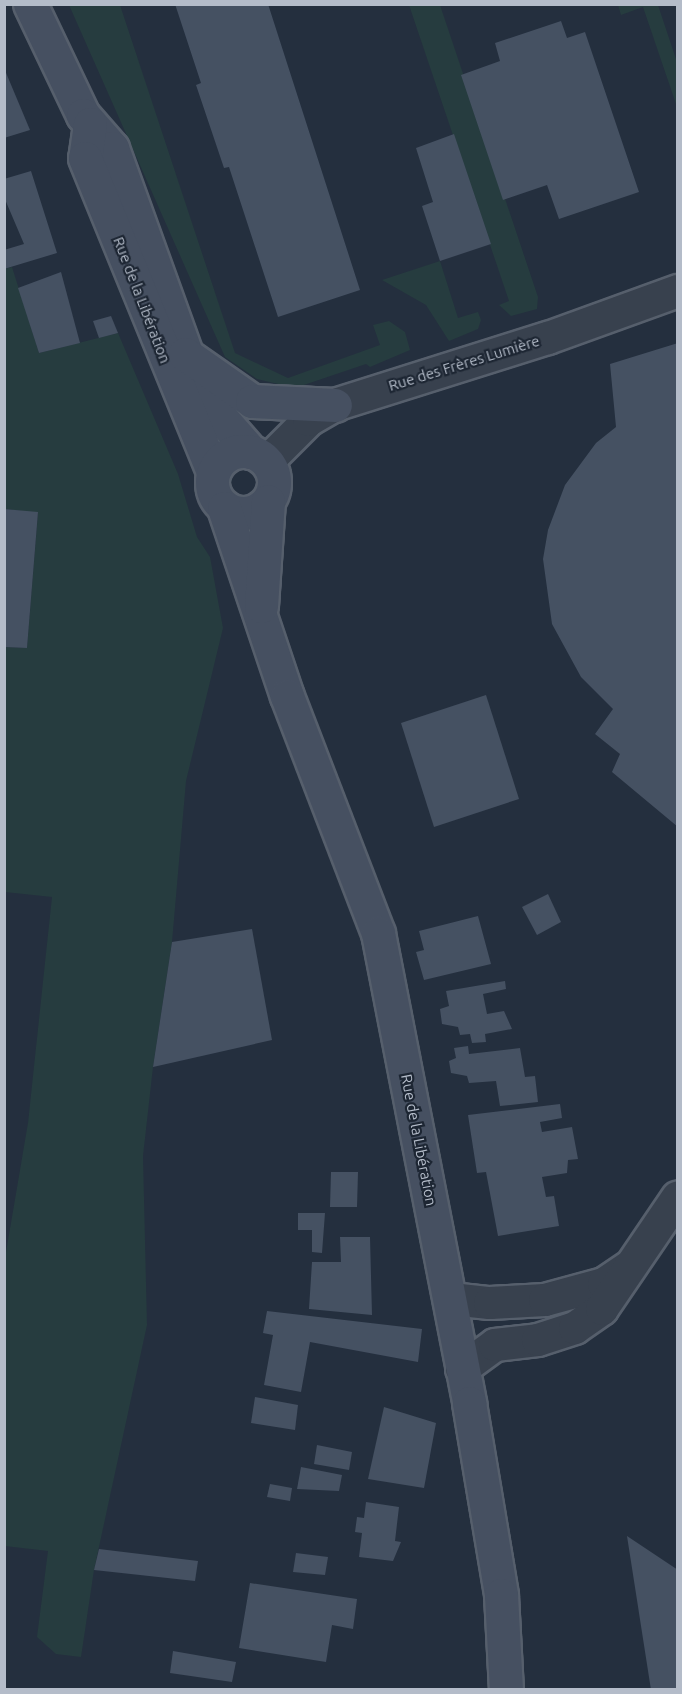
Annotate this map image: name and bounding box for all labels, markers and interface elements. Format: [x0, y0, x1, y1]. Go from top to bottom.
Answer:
street label: Rue de la Libération [110, 234, 174, 366]
street label: Rue des Frères Lumière [386, 331, 542, 395]
street label: Rue de la Libération [397, 1073, 441, 1207]

